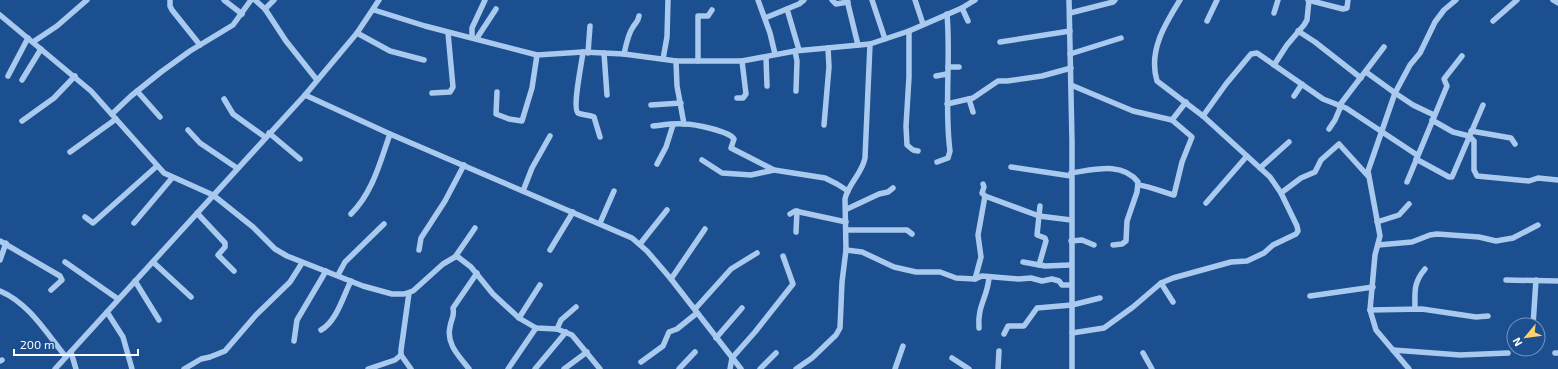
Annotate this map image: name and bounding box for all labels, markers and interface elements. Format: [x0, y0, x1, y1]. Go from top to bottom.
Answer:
north arrow [1506, 317, 1546, 357]
scale bar [14, 331, 138, 357]
text: N [1509, 335, 1524, 349]
text: 200 m [20, 337, 54, 351]

